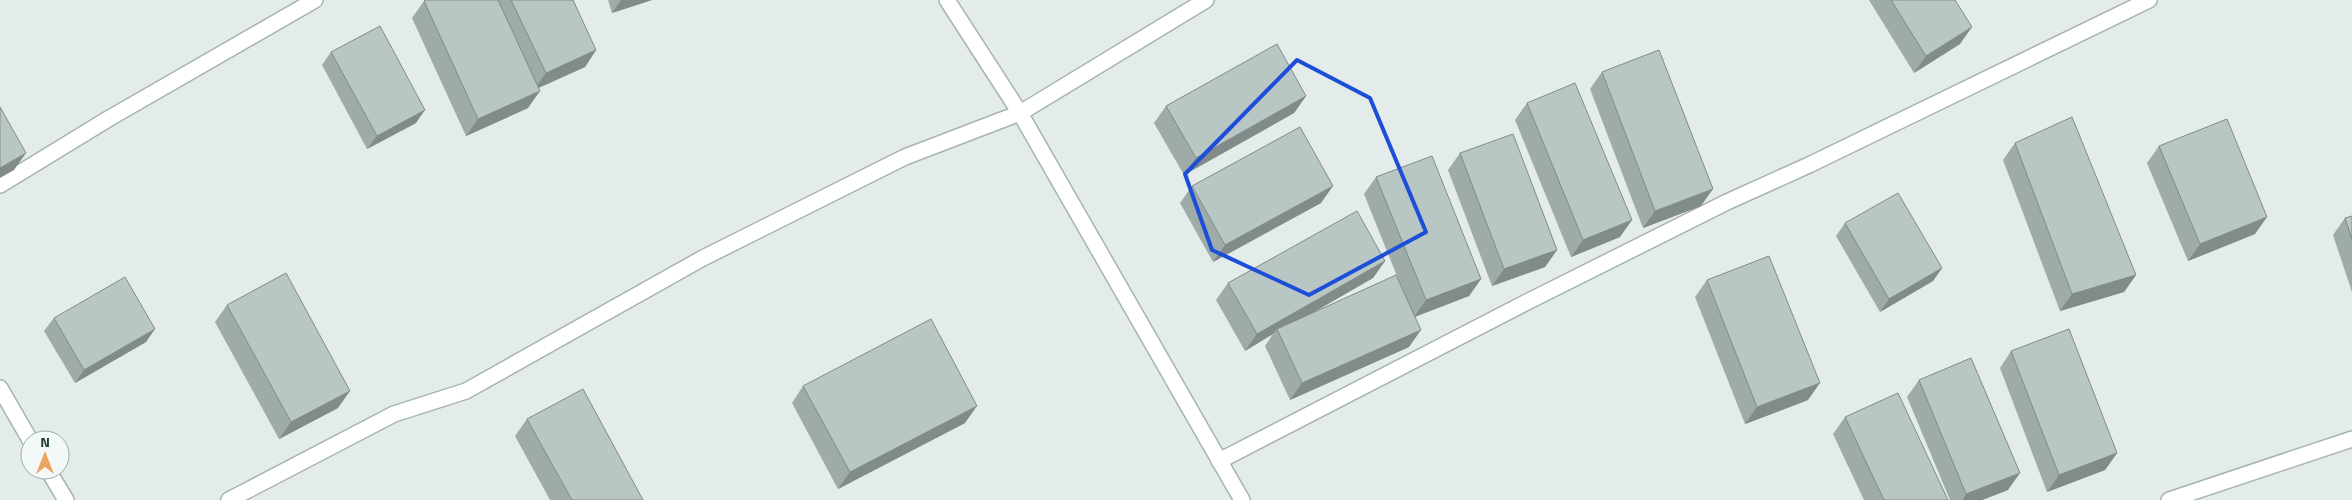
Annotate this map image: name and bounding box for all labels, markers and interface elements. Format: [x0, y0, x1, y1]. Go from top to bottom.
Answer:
north arrow [20, 430, 70, 480]
text: N [40, 431, 50, 452]

